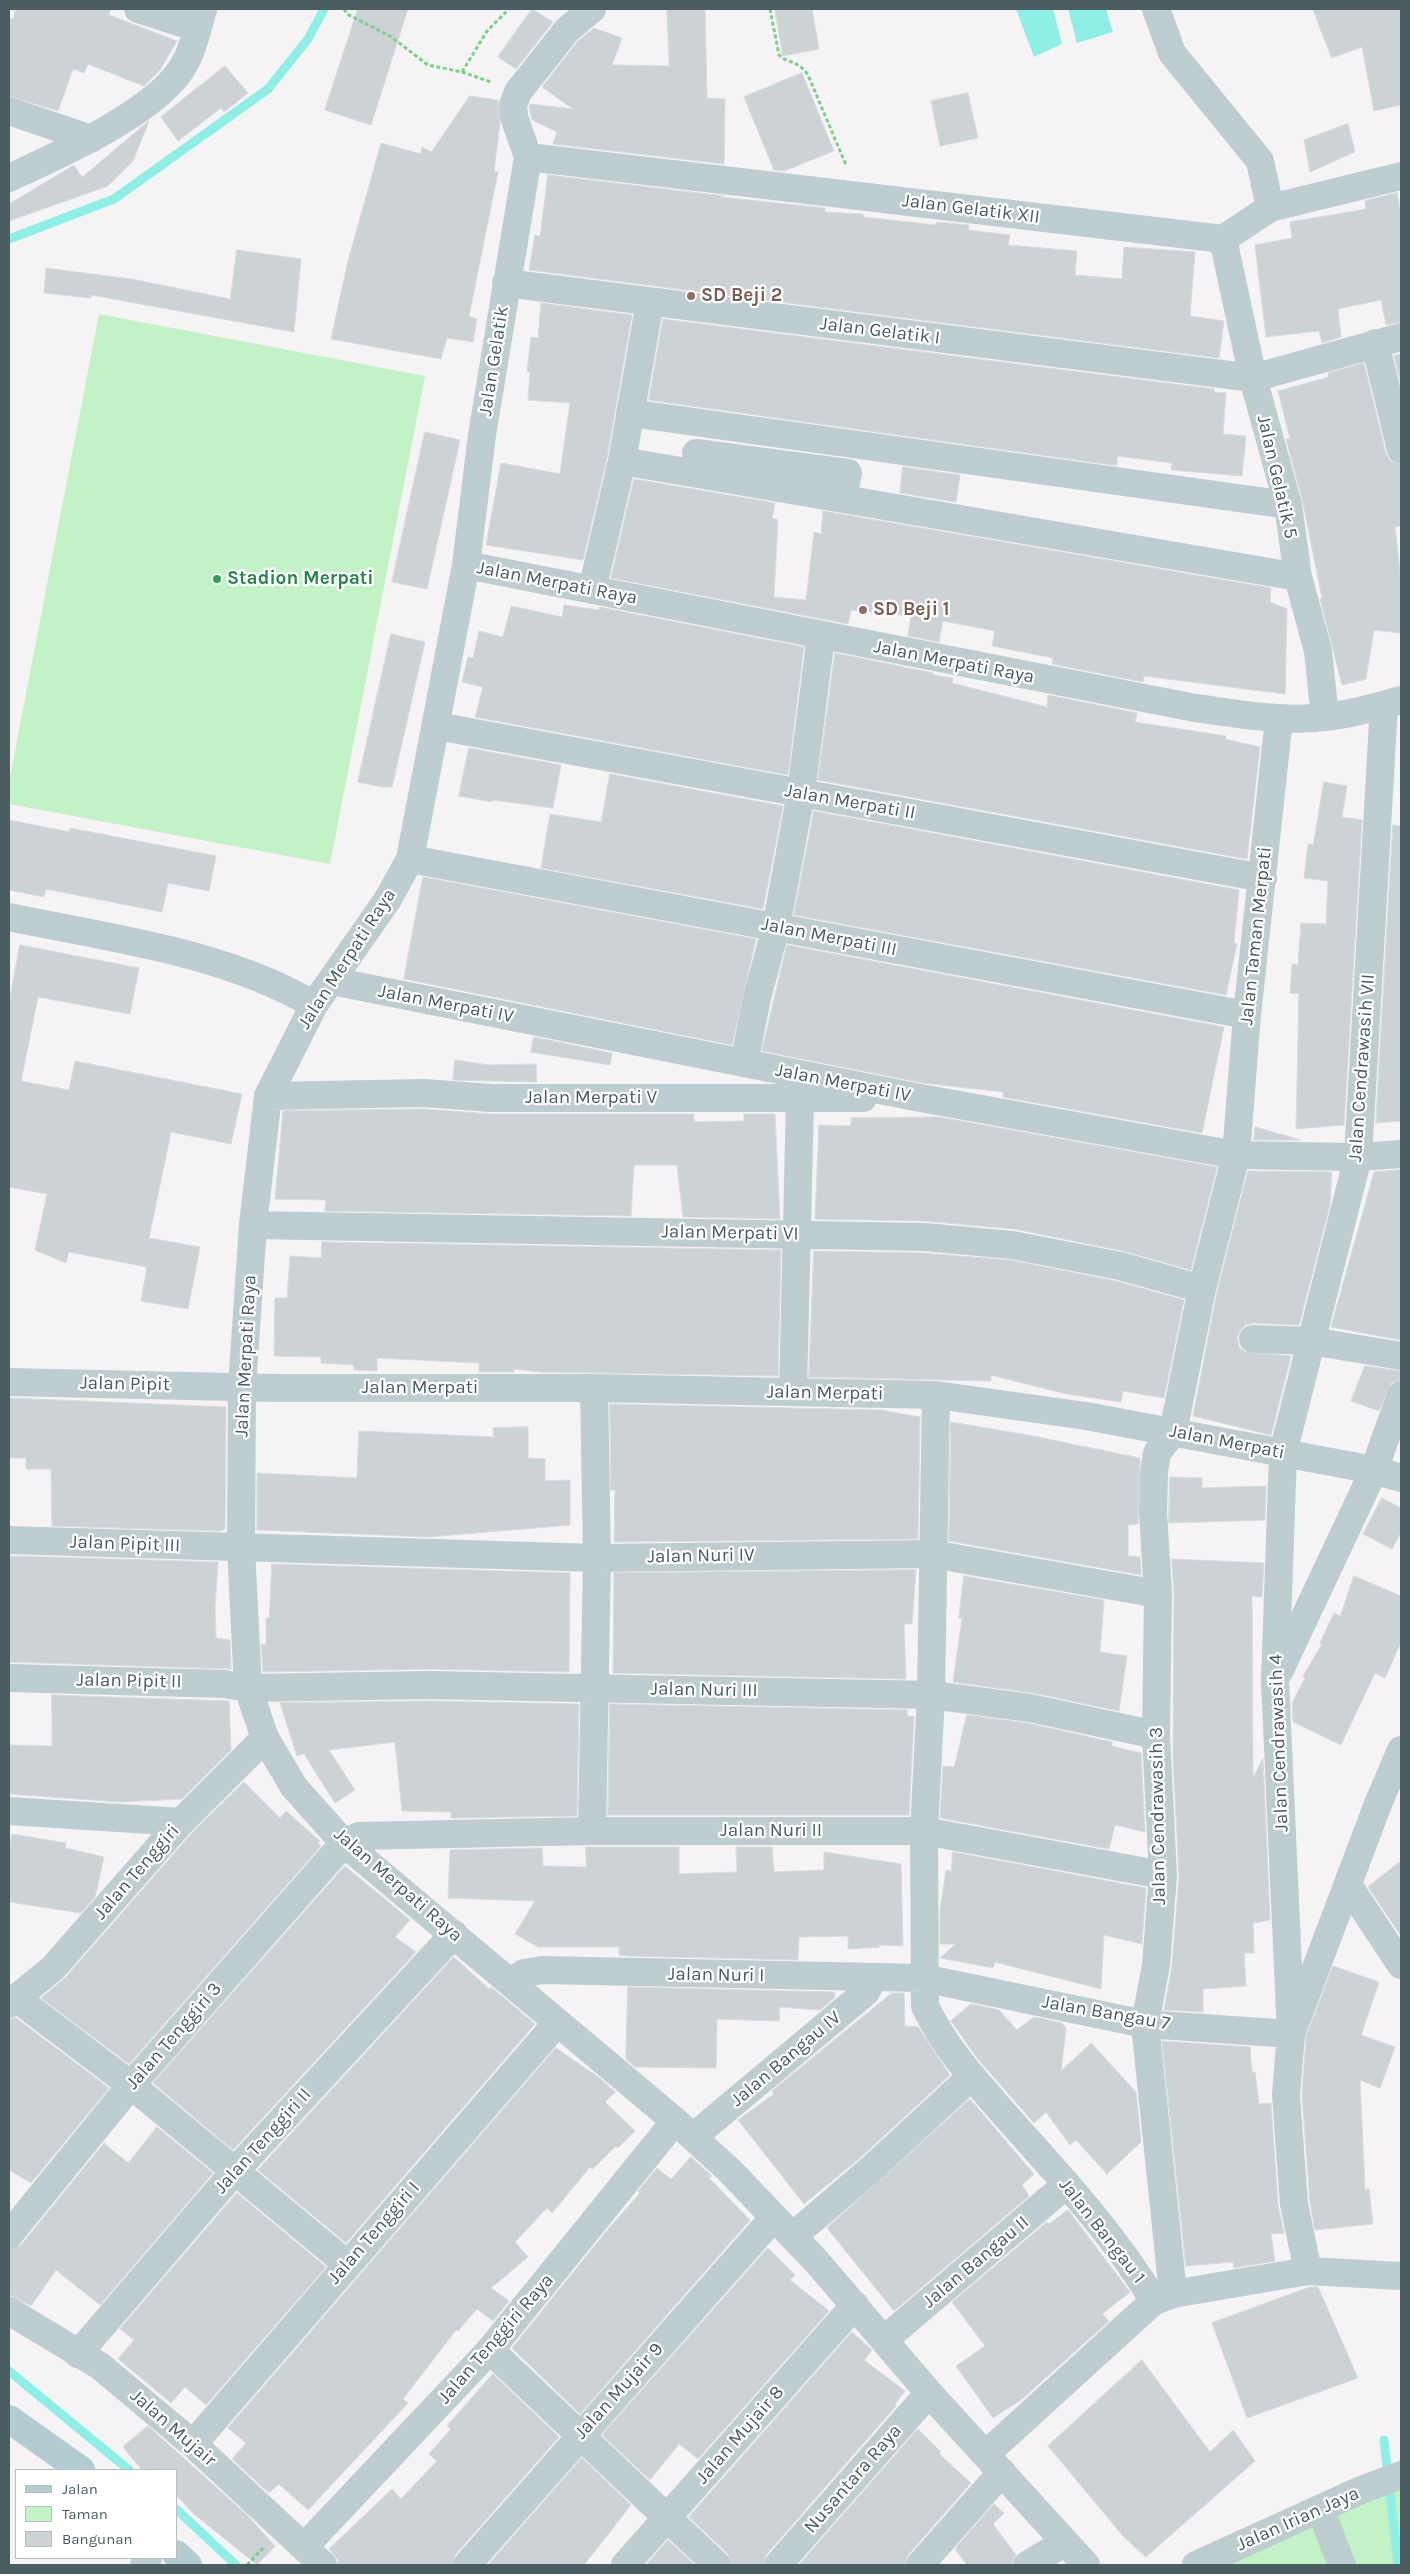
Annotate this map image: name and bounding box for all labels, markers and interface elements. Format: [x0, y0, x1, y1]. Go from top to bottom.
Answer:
street label: Jalan Gelatik XII [901, 189, 1041, 229]
place label: SD Beji 2 [701, 285, 782, 307]
marker: SD Beji 2 [685, 290, 697, 302]
street label: Jalan Gelatik [474, 304, 514, 418]
street label: Jalan Gelatik I [819, 312, 941, 350]
street label: Jalan Gelatik 5 [1252, 413, 1302, 541]
street label: Jalan Merpati Raya [475, 556, 639, 610]
place label: Stadion Merpati [227, 568, 374, 590]
marker: Stadion Merpati [211, 573, 223, 585]
place label: SD Beji 1 [873, 599, 950, 621]
marker: SD Beji 1 [857, 604, 869, 616]
street label: Jalan Merpati Raya [872, 635, 1036, 689]
street label: Jalan Merpati II [783, 779, 917, 825]
street label: Jalan Taman Merpati [1235, 846, 1277, 1026]
street label: Jalan Merpati Raya [293, 884, 401, 1034]
street label: Jalan Merpati III [759, 913, 899, 961]
street label: Jalan Cendrawasih VII [1344, 973, 1380, 1163]
street label: Jalan Merpati IV [376, 980, 516, 1028]
street label: Jalan Merpati IV [773, 1059, 913, 1107]
street label: Jalan Merpati V [525, 1087, 657, 1109]
street label: Jalan Merpati VI [661, 1220, 799, 1246]
street label: Jalan Merpati Raya [230, 1274, 262, 1438]
street label: Jalan Pipit [80, 1372, 170, 1396]
street label: Jalan Merpati [362, 1377, 478, 1399]
street label: Jalan Merpati [766, 1381, 884, 1405]
street label: Jalan Merpati [1167, 1420, 1287, 1464]
street label: Jalan Pipit III [69, 1531, 181, 1557]
street label: Jalan Nuri IV [647, 1544, 755, 1568]
street label: Jalan Cendrawasih 4 [1265, 1654, 1293, 1832]
street label: Jalan Pipit II [76, 1669, 182, 1693]
street label: Jalan Nuri III [650, 1678, 758, 1702]
street label: Jalan Cendrawasih 3 [1145, 1727, 1171, 1905]
street label: Jalan Tenggiri [89, 1820, 185, 1924]
street label: Jalan Nuri II [720, 1820, 822, 1842]
street label: Jalan Merpati Raya [329, 1823, 467, 1947]
street label: Jalan Nuri I [667, 1963, 765, 1987]
street label: Jalan Tenggiri 3 [121, 1978, 227, 2094]
street label: Jalan Bangau 7 [1040, 1991, 1172, 2035]
street label: Jalan Bangau IV [726, 2006, 846, 2112]
street label: Jalan Tenggiri II [210, 2084, 316, 2198]
street label: Jalan Bangau 1 [1054, 2174, 1150, 2288]
street label: Jalan Tenggiri I [323, 2177, 425, 2289]
street label: Jalan Bangau II [918, 2211, 1034, 2313]
street label: Jalan Tenggiri Raya [433, 2269, 559, 2409]
street label: Jalan Mujair 9 [570, 2338, 668, 2444]
street label: Jalan Mujair 8 [691, 2381, 789, 2489]
street label: Jalan Mujair [125, 2384, 221, 2472]
street label: Nusantara Raya [799, 2420, 907, 2538]
legend [15, 2469, 178, 2559]
text: Jalan [62, 2480, 98, 2498]
street label: Jalan Irian Jaya [1233, 2482, 1363, 2556]
text: Taman [62, 2505, 108, 2523]
text: Bangunan [62, 2530, 133, 2548]

